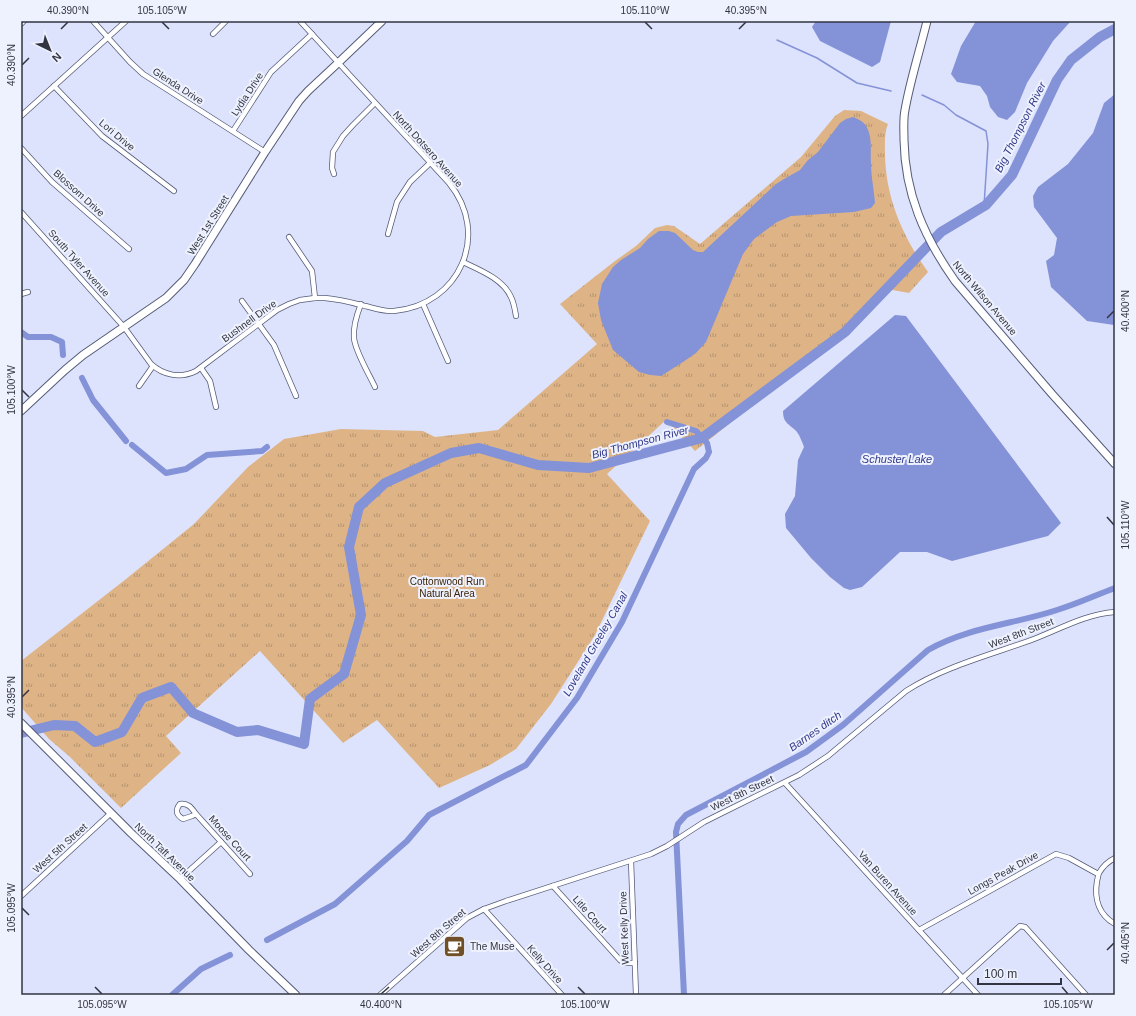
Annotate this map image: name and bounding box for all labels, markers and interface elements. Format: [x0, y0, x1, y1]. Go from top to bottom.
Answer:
text: 40.390°N [47, 5, 89, 16]
text: 105.105°W [137, 5, 187, 16]
text: 105.110°W [621, 5, 670, 16]
text: 40.395°N [725, 5, 767, 16]
north arrow [30, 30, 70, 70]
text: 40.390°N [6, 44, 17, 86]
text: N [50, 50, 64, 64]
street label: Glenda Drive [151, 65, 206, 107]
street label: Lydia Drive [229, 70, 265, 118]
water label: Big Thompson River [992, 79, 1049, 174]
street label: North Dotsero Avenue [391, 109, 465, 189]
street label: Lori Drive [97, 117, 137, 153]
street label: Blossom Drive [51, 167, 107, 219]
street label: West 1st Street [185, 193, 231, 257]
street label: South Tyler Avenue [46, 227, 112, 299]
street label: North Wilson Avenue [951, 259, 1019, 338]
text: 40.400°N [1120, 290, 1131, 332]
street label: Bushnell Drive [220, 297, 279, 344]
text: 105.100°W [6, 365, 17, 415]
water label: Big Thompson River [590, 423, 691, 461]
water label: Schuster Lake [862, 453, 932, 465]
text: 105.110°W [1120, 500, 1131, 549]
park label: Cottonwood Run Natural Area [410, 576, 484, 599]
water label: Loveland Greeley Canal [560, 589, 630, 698]
street label: West 8th Street [987, 615, 1055, 650]
text: 40.395°N [6, 676, 17, 718]
water label: Barnes ditch [787, 709, 843, 753]
street label: West 8th Street [709, 773, 775, 813]
street label: Moose Court [207, 813, 253, 863]
street label: West 5th Street [31, 821, 89, 875]
street label: North Taft Avenue [133, 821, 198, 884]
street label: Van Buren Avenue [856, 849, 920, 918]
street label: Longs Peak Drive [966, 849, 1041, 897]
text: 105.095°W [6, 883, 17, 933]
street label: West Kelly Drive [617, 891, 631, 965]
street label: Litle Court [571, 893, 609, 935]
street label: West 8th Street [408, 906, 468, 960]
text: 40.405°N [1120, 922, 1131, 964]
cafe icon: The Muse [441, 933, 467, 959]
place label: The Muse [470, 941, 515, 952]
street label: Kelly Drive [525, 943, 565, 986]
scale bar [978, 960, 1061, 986]
text: 100 m [984, 967, 1017, 981]
text: 105.095°W [77, 999, 127, 1010]
text: 40.400°N [360, 999, 402, 1010]
text: 105.100°W [560, 999, 610, 1010]
text: 105.105°W [1043, 999, 1093, 1010]

